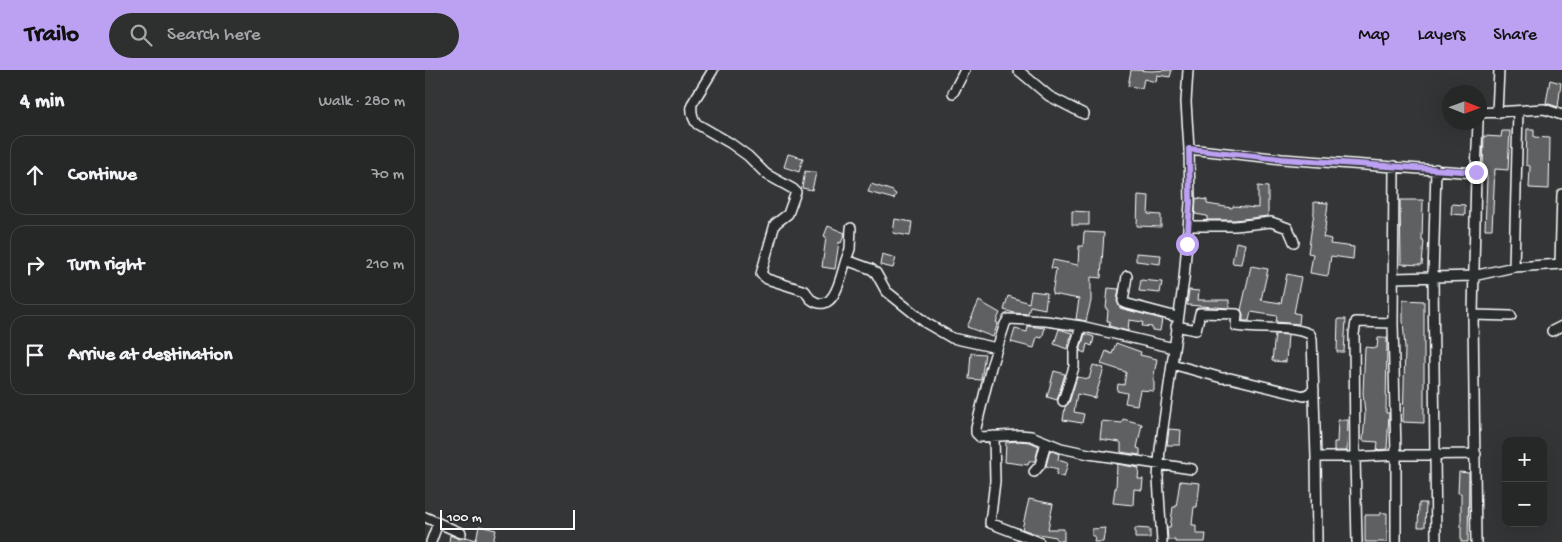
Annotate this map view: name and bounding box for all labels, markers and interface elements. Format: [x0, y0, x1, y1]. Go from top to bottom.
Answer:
search box [109, 13, 459, 58]
text: Trailo [25, 21, 79, 50]
icon: search [127, 21, 155, 49]
text: Search here [167, 24, 261, 47]
text: Map [1358, 25, 1390, 46]
text: Layers [1418, 25, 1465, 46]
text: Share [1493, 25, 1537, 46]
north arrow [1442, 85, 1487, 130]
text: 4 min [20, 90, 64, 115]
text: Walk · 280 m [318, 93, 405, 112]
icon: ahead [21, 161, 49, 189]
route end [1465, 161, 1488, 184]
text: Continue [68, 164, 137, 187]
text: 70 m [371, 166, 404, 185]
route start [1176, 233, 1199, 256]
icon: right [21, 251, 49, 279]
text: Turn right [68, 254, 144, 277]
text: 210 m [365, 256, 404, 275]
icon: arrive [21, 341, 49, 369]
text: Arrive at destination [68, 344, 232, 367]
map controls [1502, 437, 1547, 527]
button: + [1502, 437, 1547, 482]
button: − [1502, 482, 1547, 527]
scale bar [440, 507, 575, 530]
text: 100 m [447, 510, 482, 527]

